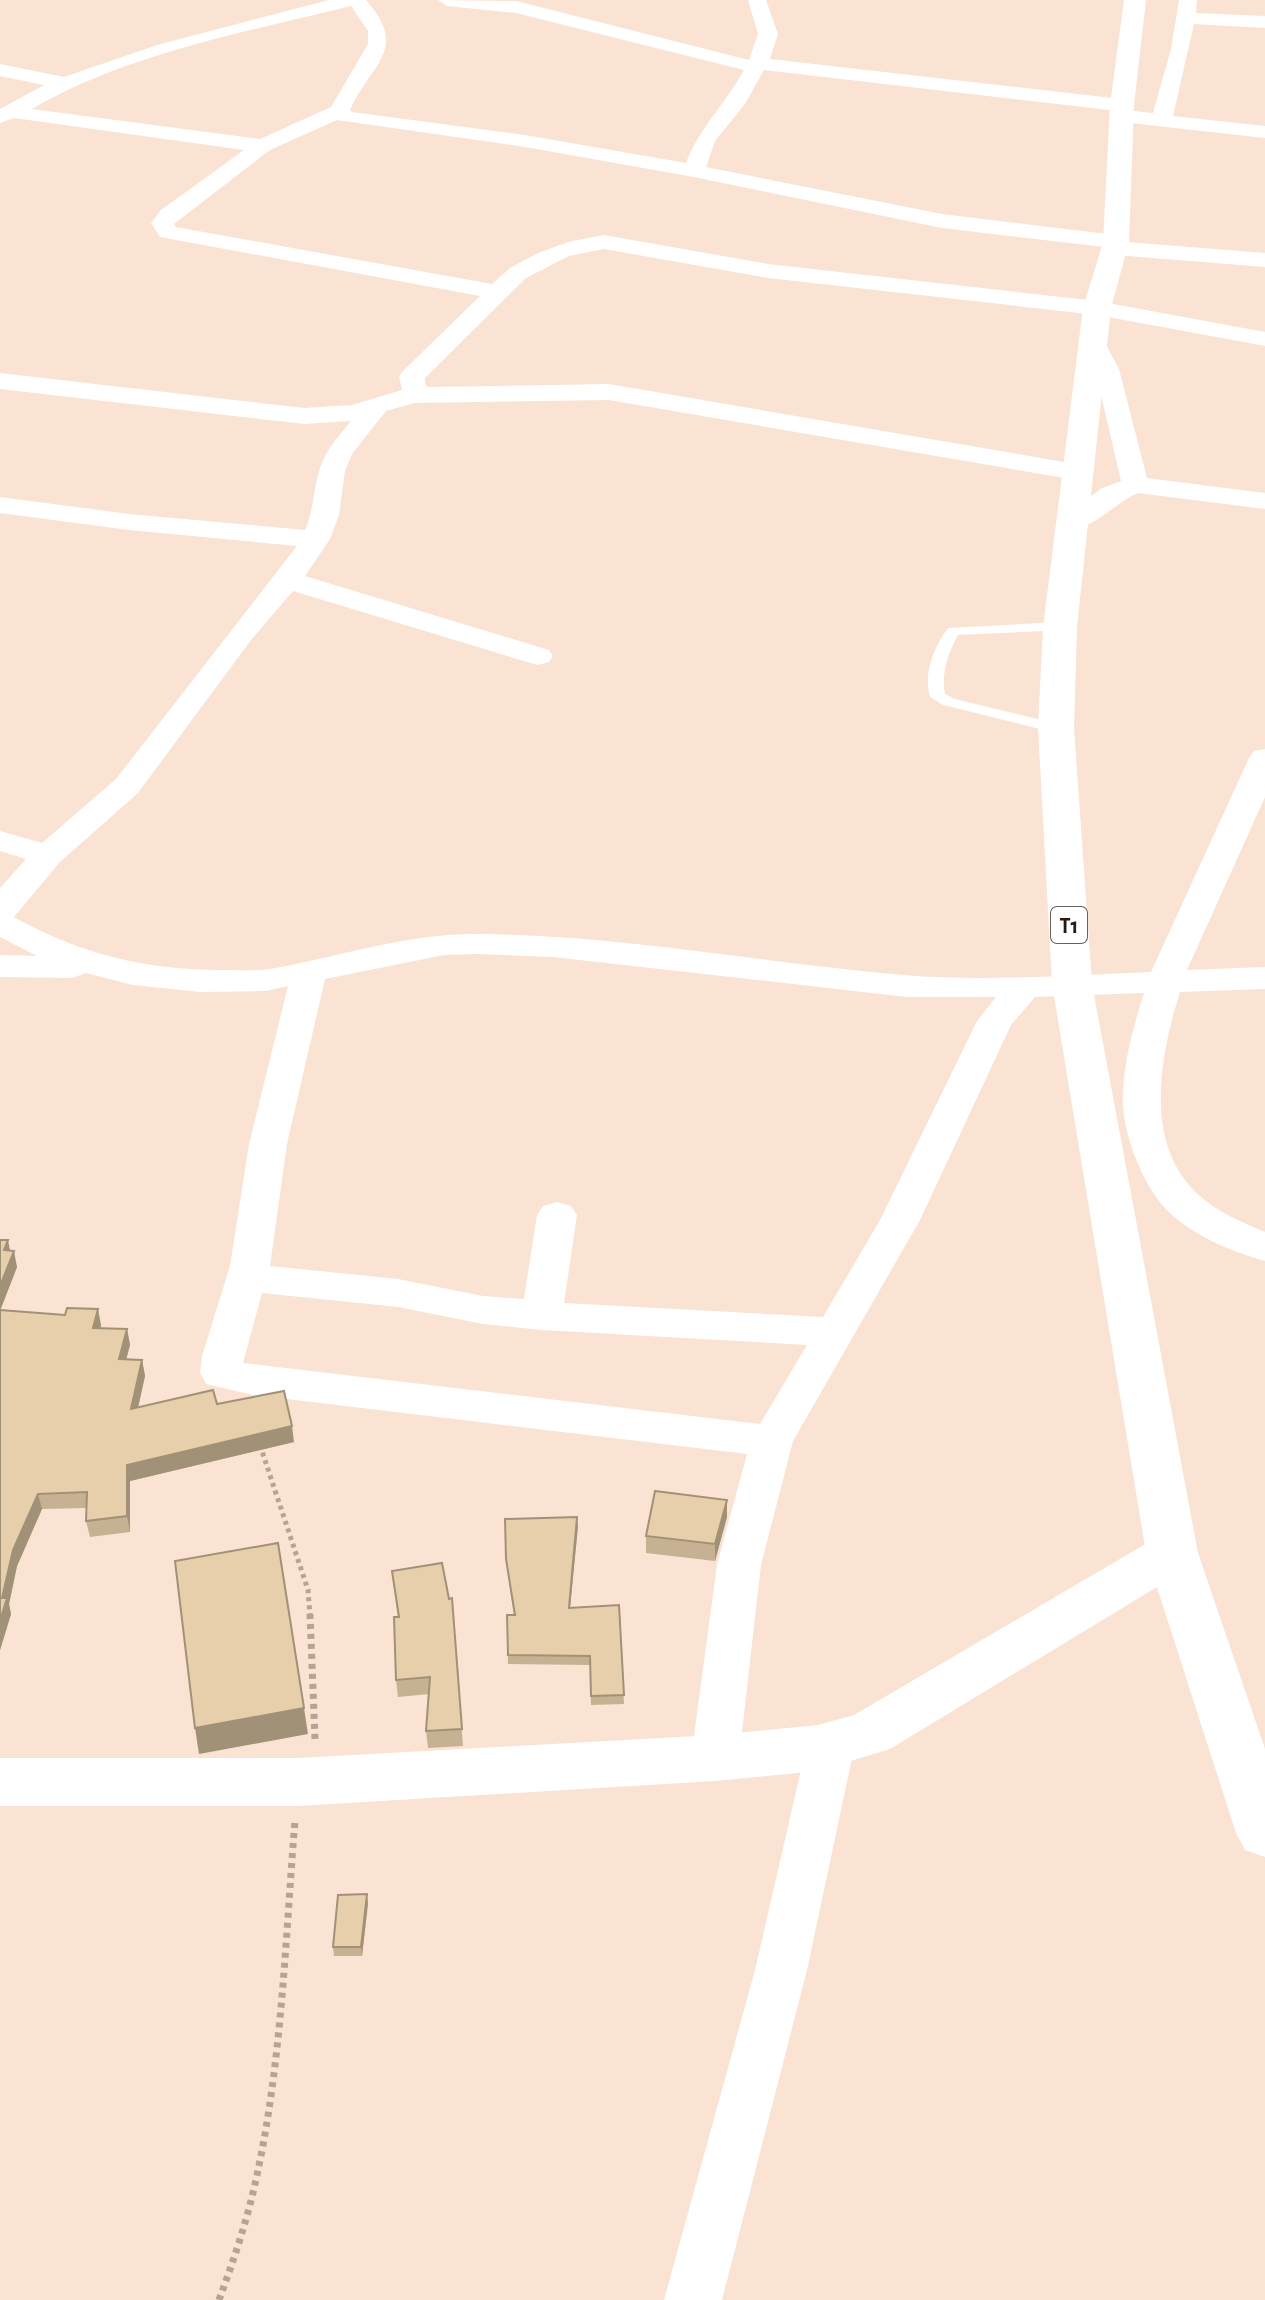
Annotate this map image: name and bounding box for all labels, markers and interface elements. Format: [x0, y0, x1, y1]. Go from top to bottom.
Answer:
road number: T1 [1051, 907, 1087, 943]

